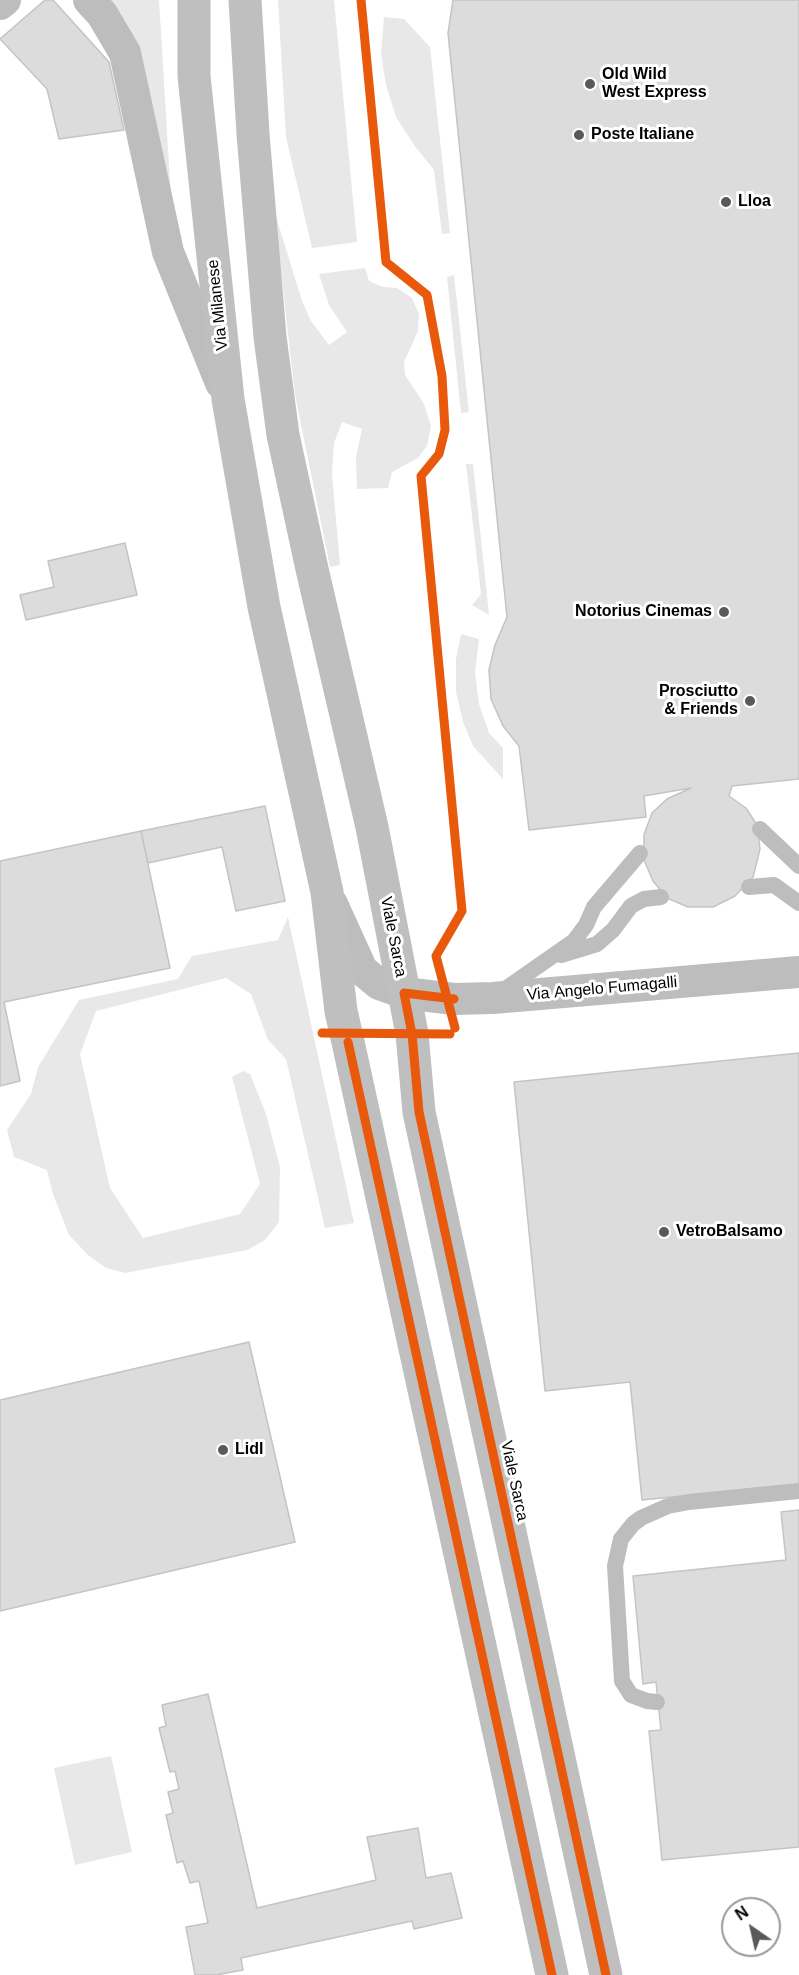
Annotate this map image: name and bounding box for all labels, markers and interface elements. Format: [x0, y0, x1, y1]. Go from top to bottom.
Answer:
place label: Old Wild West Express [602, 65, 707, 103]
marker: Old Wild West Express [583, 77, 597, 91]
place label: Poste Italiane [591, 125, 694, 145]
marker: Poste Italiane [572, 128, 586, 142]
place label: Lloa [738, 192, 771, 212]
marker: Lloa [719, 195, 733, 209]
street label: Via Milanese [204, 259, 232, 351]
place label: Notorius Cinemas [575, 602, 712, 622]
marker: Notorius Cinemas [717, 605, 731, 619]
place label: Prosciutto & Friends [659, 682, 738, 720]
marker: Prosciutto & Friends [743, 694, 757, 708]
street label: Viale Sarca [376, 895, 410, 979]
street label: Via Angelo Fumagalli [526, 973, 678, 1005]
place label: VetroBalsamo [676, 1222, 783, 1242]
marker: VetroBalsamo [657, 1225, 671, 1239]
street label: Viale Sarca [496, 1439, 532, 1523]
place label: Lidl [235, 1440, 263, 1460]
marker: Lidl [216, 1443, 230, 1457]
north arrow [721, 1897, 781, 1957]
text: N [732, 1903, 751, 1924]

